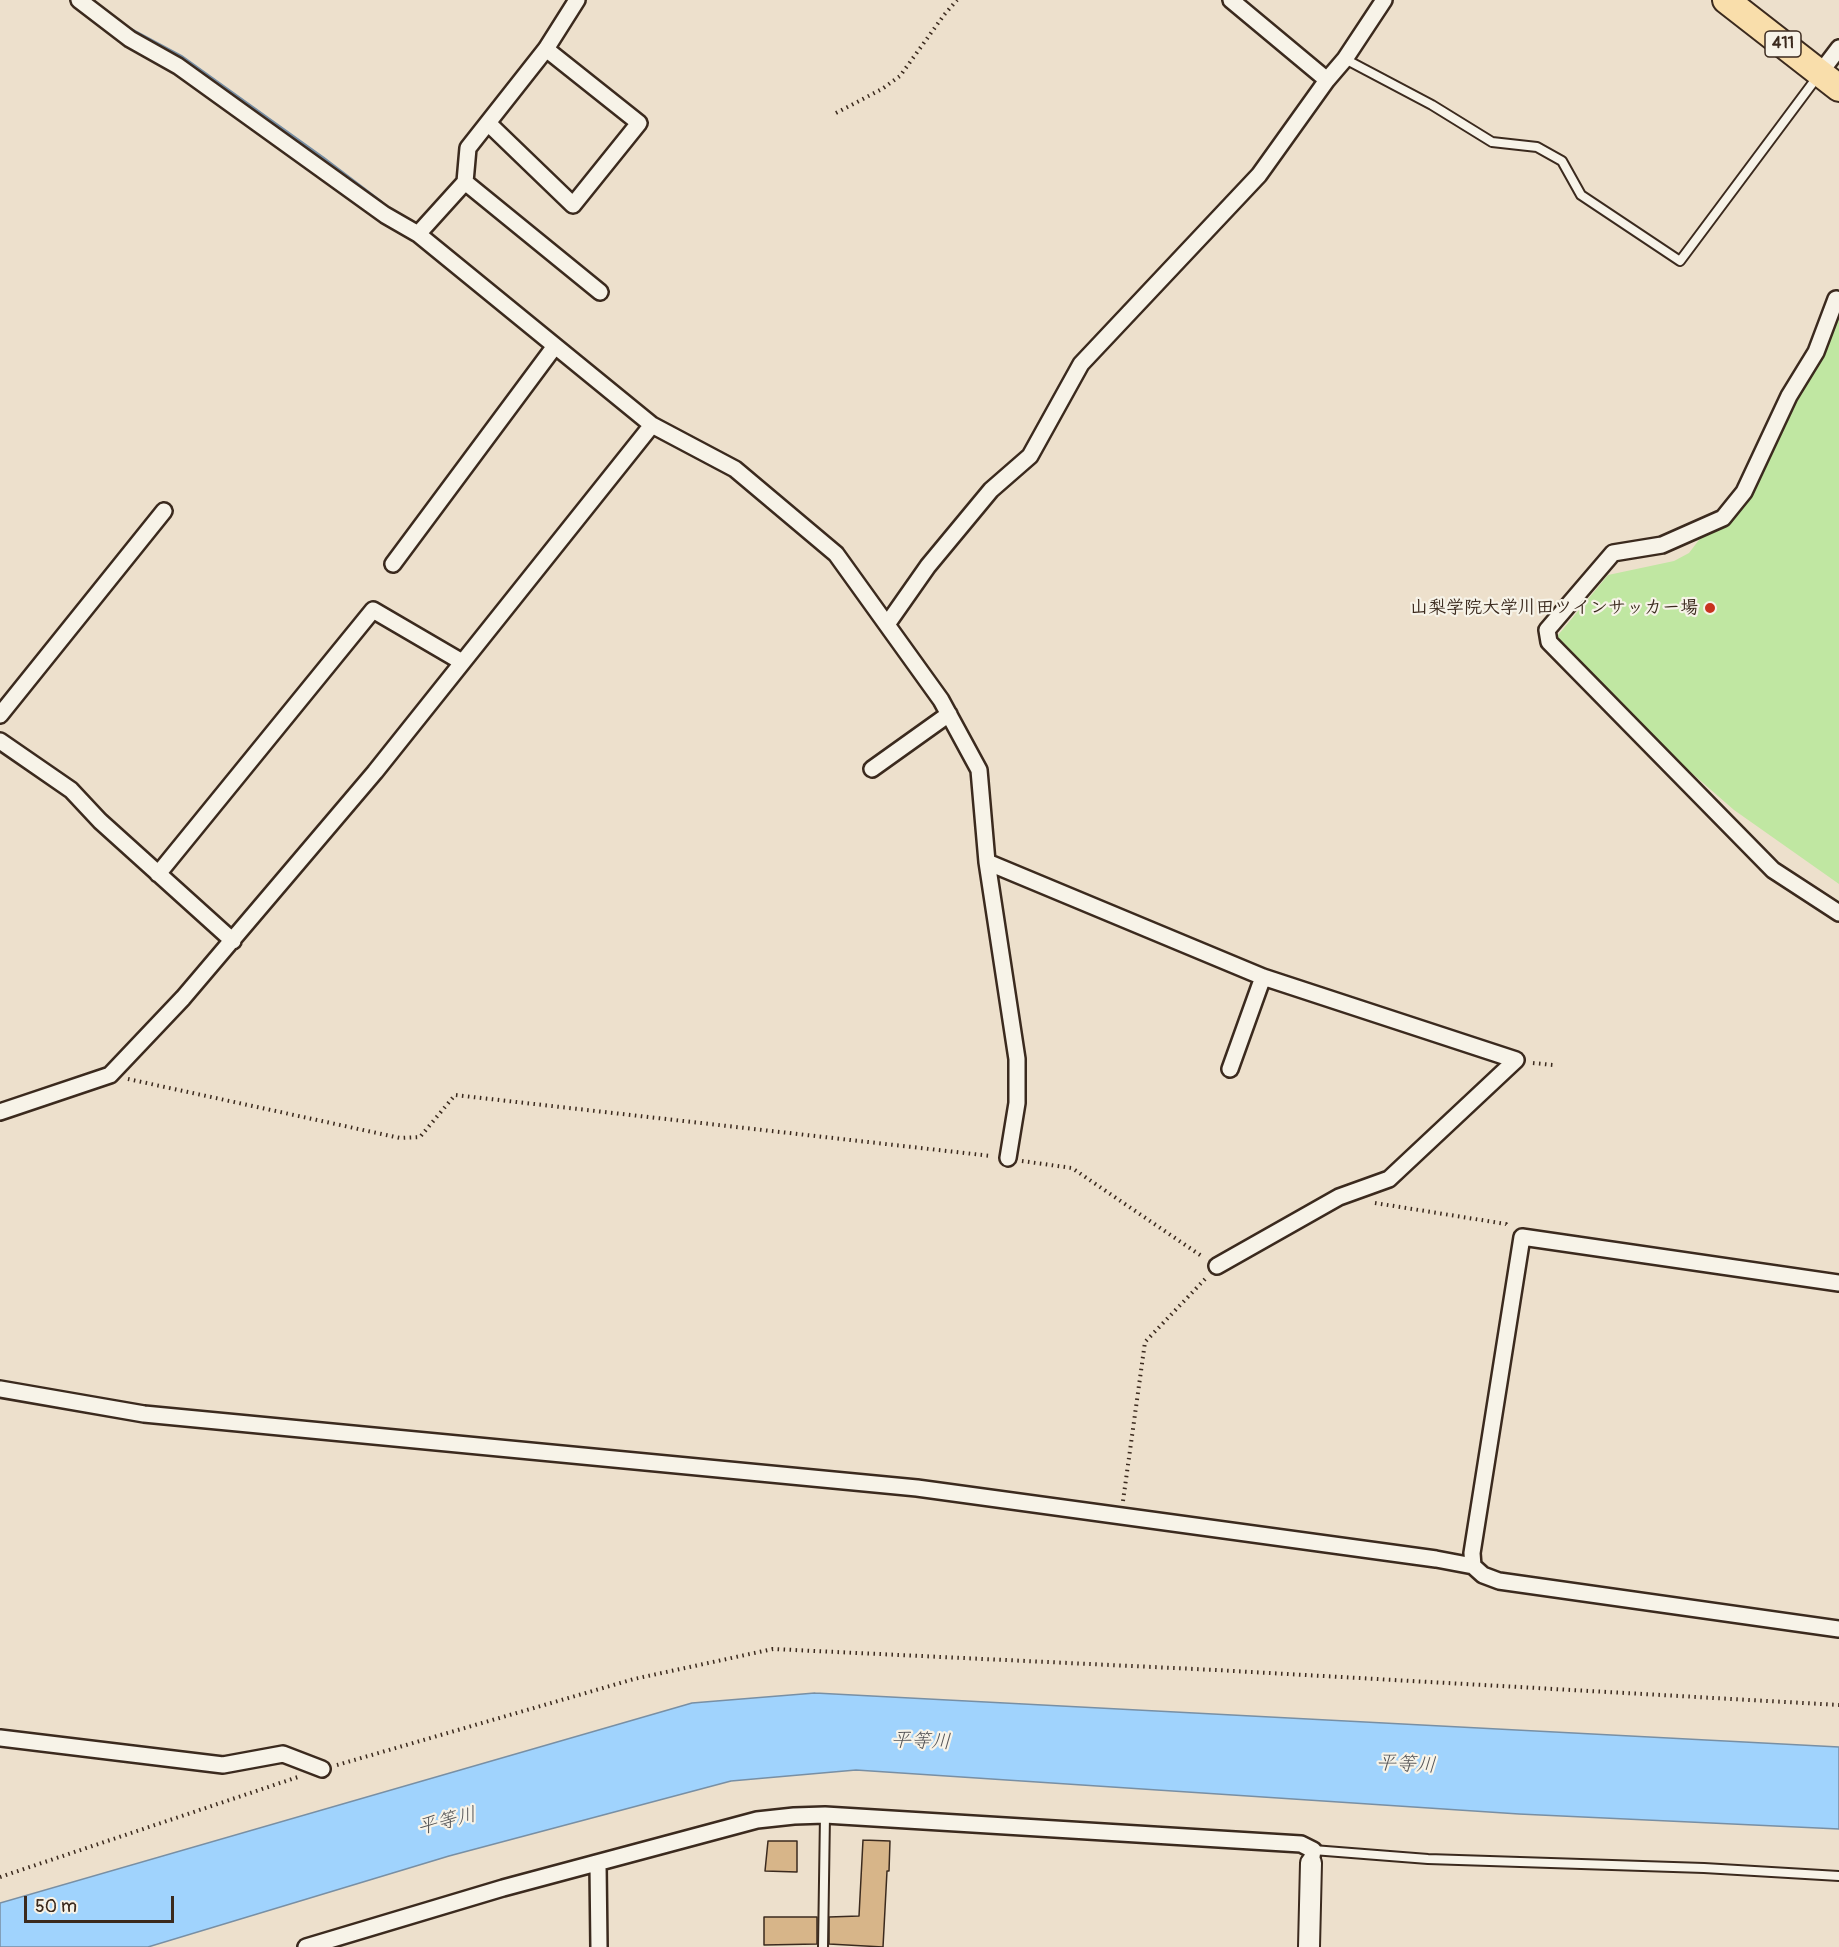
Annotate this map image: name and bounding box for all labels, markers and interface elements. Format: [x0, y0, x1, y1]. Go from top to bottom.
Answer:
road number: 411 [1765, 31, 1801, 57]
place label: 山梨学院大学川田ツインサッカー場 [1410, 597, 1698, 619]
marker: 山梨学院大学川田ツインサッカー場 [1703, 601, 1717, 615]
water label: 平等川 [891, 1729, 951, 1755]
water label: 平等川 [1375, 1751, 1437, 1779]
water label: 平等川 [415, 1803, 479, 1841]
scale bar [27, 1884, 177, 1922]
text: 50 m [35, 1895, 77, 1918]

